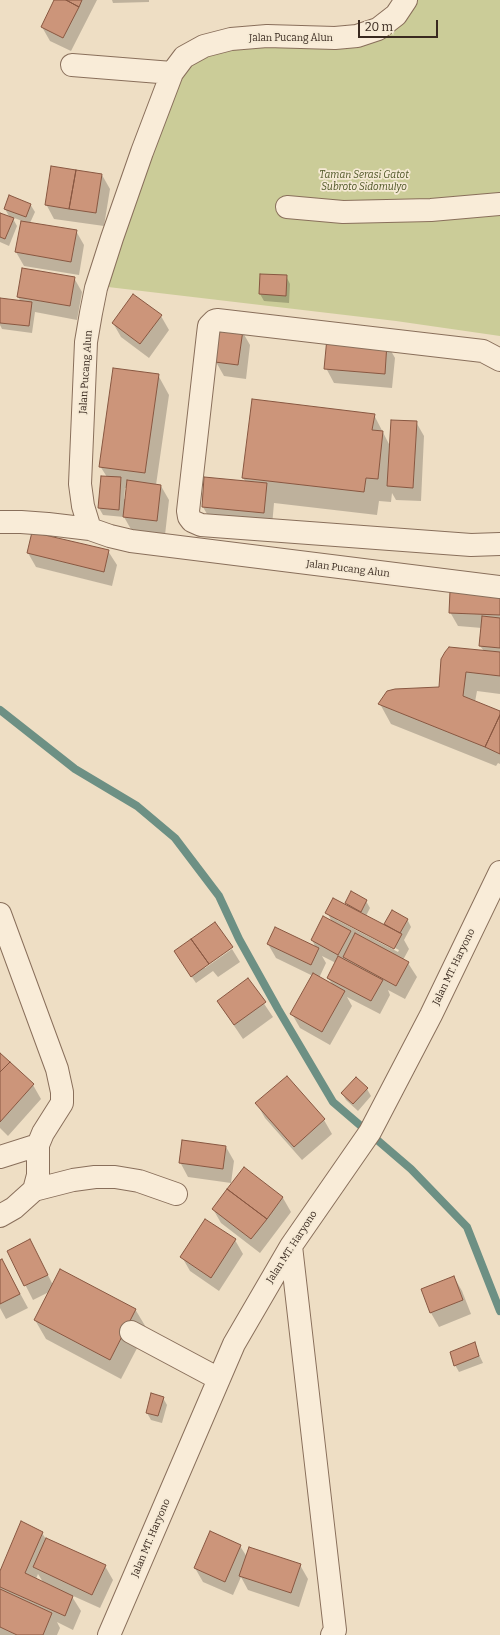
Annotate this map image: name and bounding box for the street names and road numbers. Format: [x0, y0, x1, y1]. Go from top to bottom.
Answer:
street label: Jalan Pucang Alun [249, 32, 333, 44]
street label: Jalan Pucang Alun [77, 330, 95, 414]
street label: Jalan Pucang Alun [306, 558, 390, 580]
street label: Jalan MT. Haryono [430, 927, 478, 1007]
street label: Jalan MT. Haryono [264, 1209, 320, 1285]
street label: Jalan MT. Haryono [129, 1497, 173, 1579]

